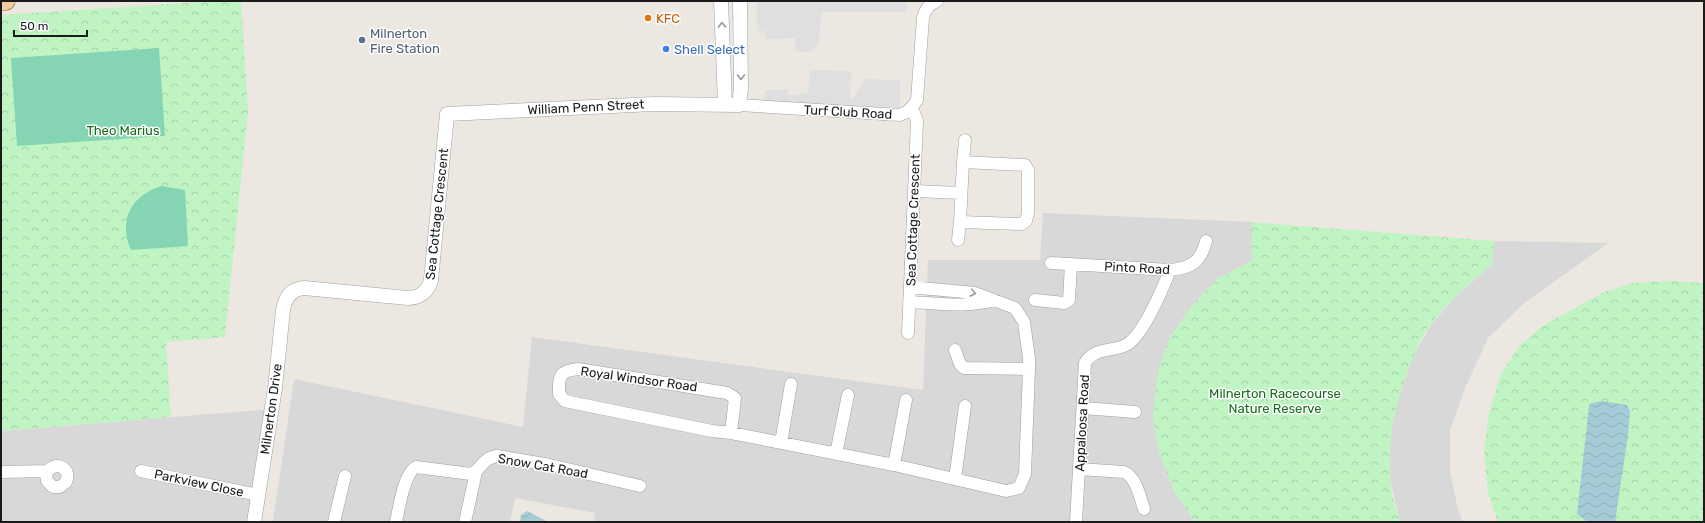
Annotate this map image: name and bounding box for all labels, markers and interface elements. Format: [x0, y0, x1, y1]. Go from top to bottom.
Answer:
place label: KFC [656, 11, 680, 26]
scale bar [14, 12, 87, 38]
marker: KFC [643, 13, 653, 23]
text: 50 m [20, 19, 48, 33]
one-way arrow [718, 22, 726, 28]
place label: Milnerton Fire Station [370, 26, 440, 56]
marker: Milnerton Fire Station [357, 35, 367, 45]
place label: Shell Select [674, 42, 745, 57]
marker: Shell Select [661, 44, 671, 54]
one-way arrow [737, 74, 745, 80]
street label: William Penn Street [527, 96, 645, 118]
street label: Turf Club Road [803, 102, 893, 122]
park label: Theo Marius [86, 123, 160, 138]
street label: Sea Cottage Crescent [423, 148, 452, 281]
street label: Sea Cottage Crescent [903, 154, 924, 286]
street label: Pinto Road [1104, 259, 1170, 277]
one-way arrow [970, 289, 976, 297]
street label: Milnerton Drive [257, 363, 285, 455]
street label: Royal Windsor Road [580, 363, 698, 395]
street label: Appaloosa Road [1072, 374, 1092, 472]
park label: Milnerton Racecourse Nature Reserve [1209, 386, 1341, 416]
street label: Snow Cat Road [497, 451, 589, 481]
street label: Parkview Close [153, 466, 245, 500]

